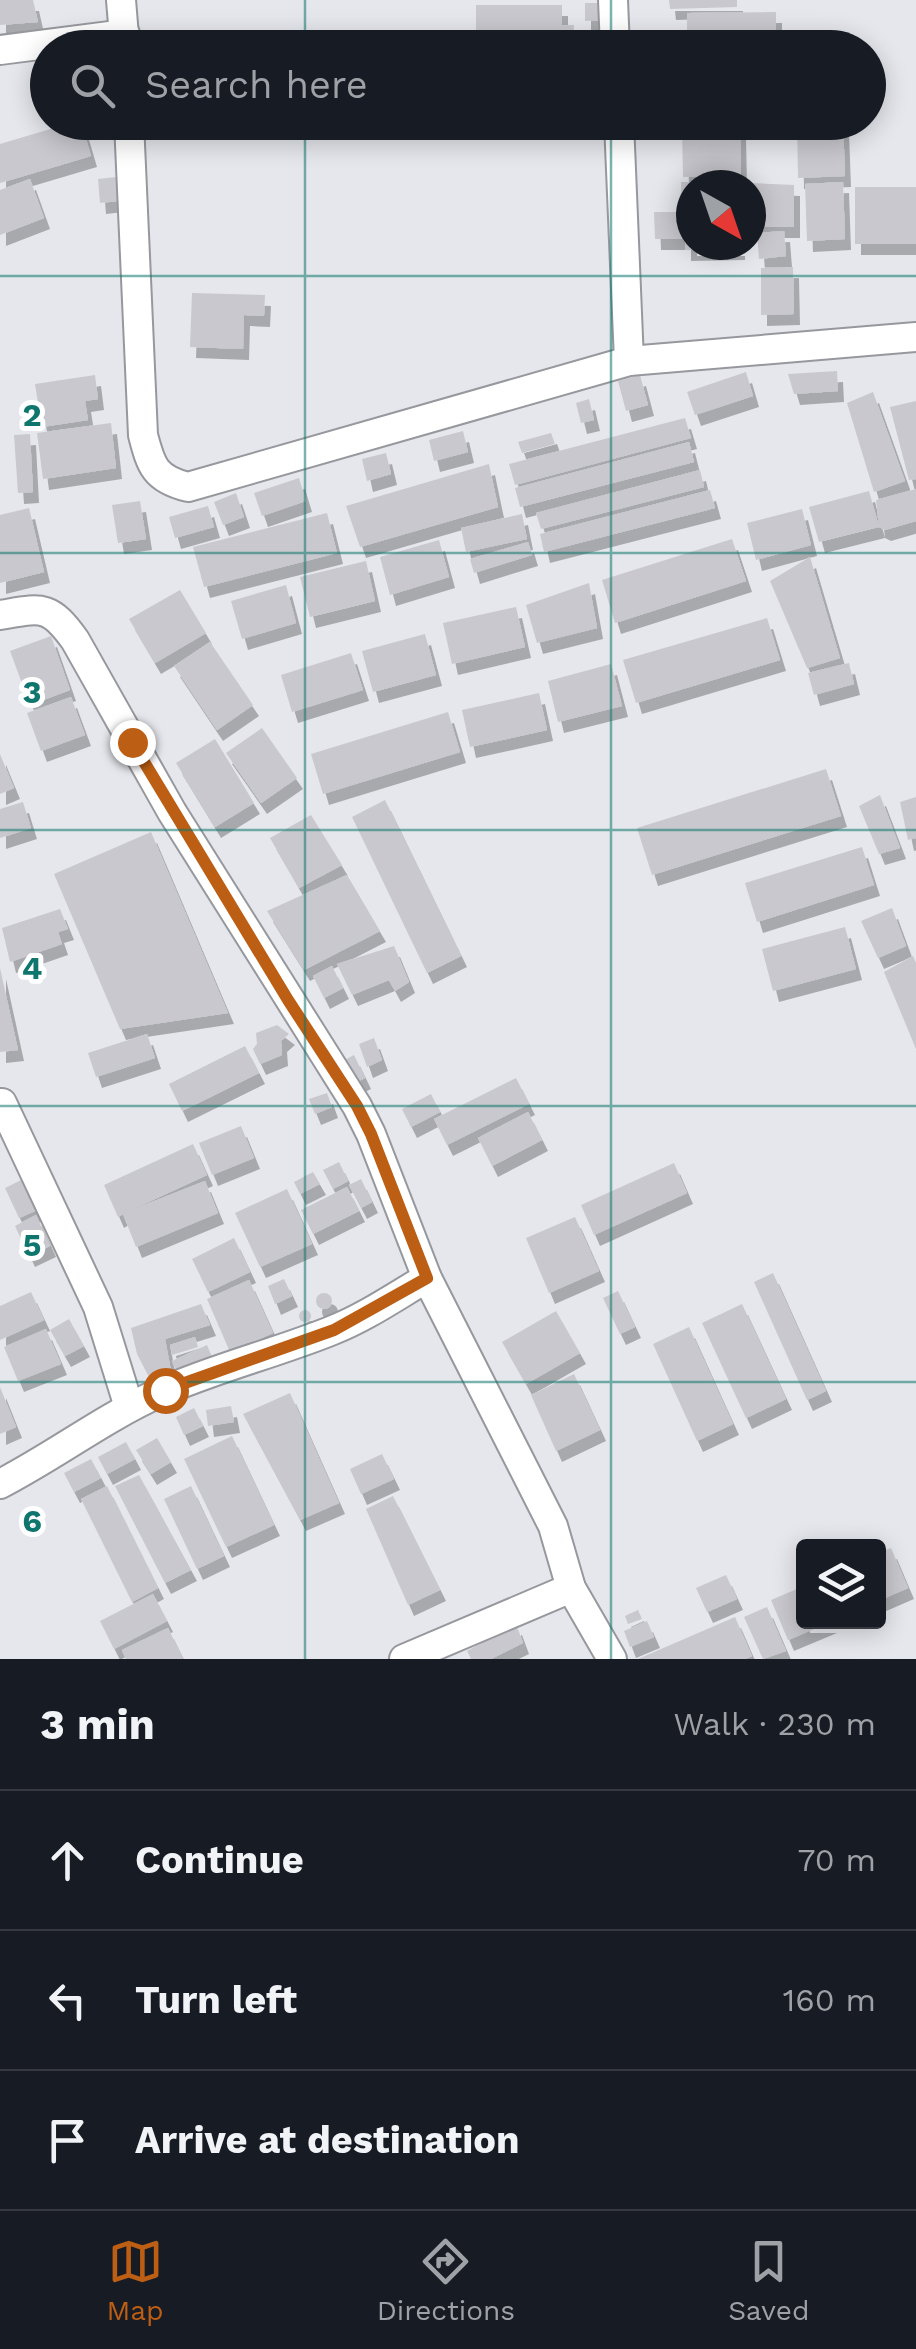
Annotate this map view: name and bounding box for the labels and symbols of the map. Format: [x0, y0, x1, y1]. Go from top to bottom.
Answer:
north arrow [676, 170, 766, 260]
text: 2 [22, 396, 42, 434]
text: 3 [23, 673, 41, 711]
route end [110, 720, 156, 766]
text: 4 [22, 949, 42, 987]
text: 5 [23, 1226, 41, 1264]
route start [143, 1368, 189, 1414]
text: 6 [22, 1502, 42, 1540]

